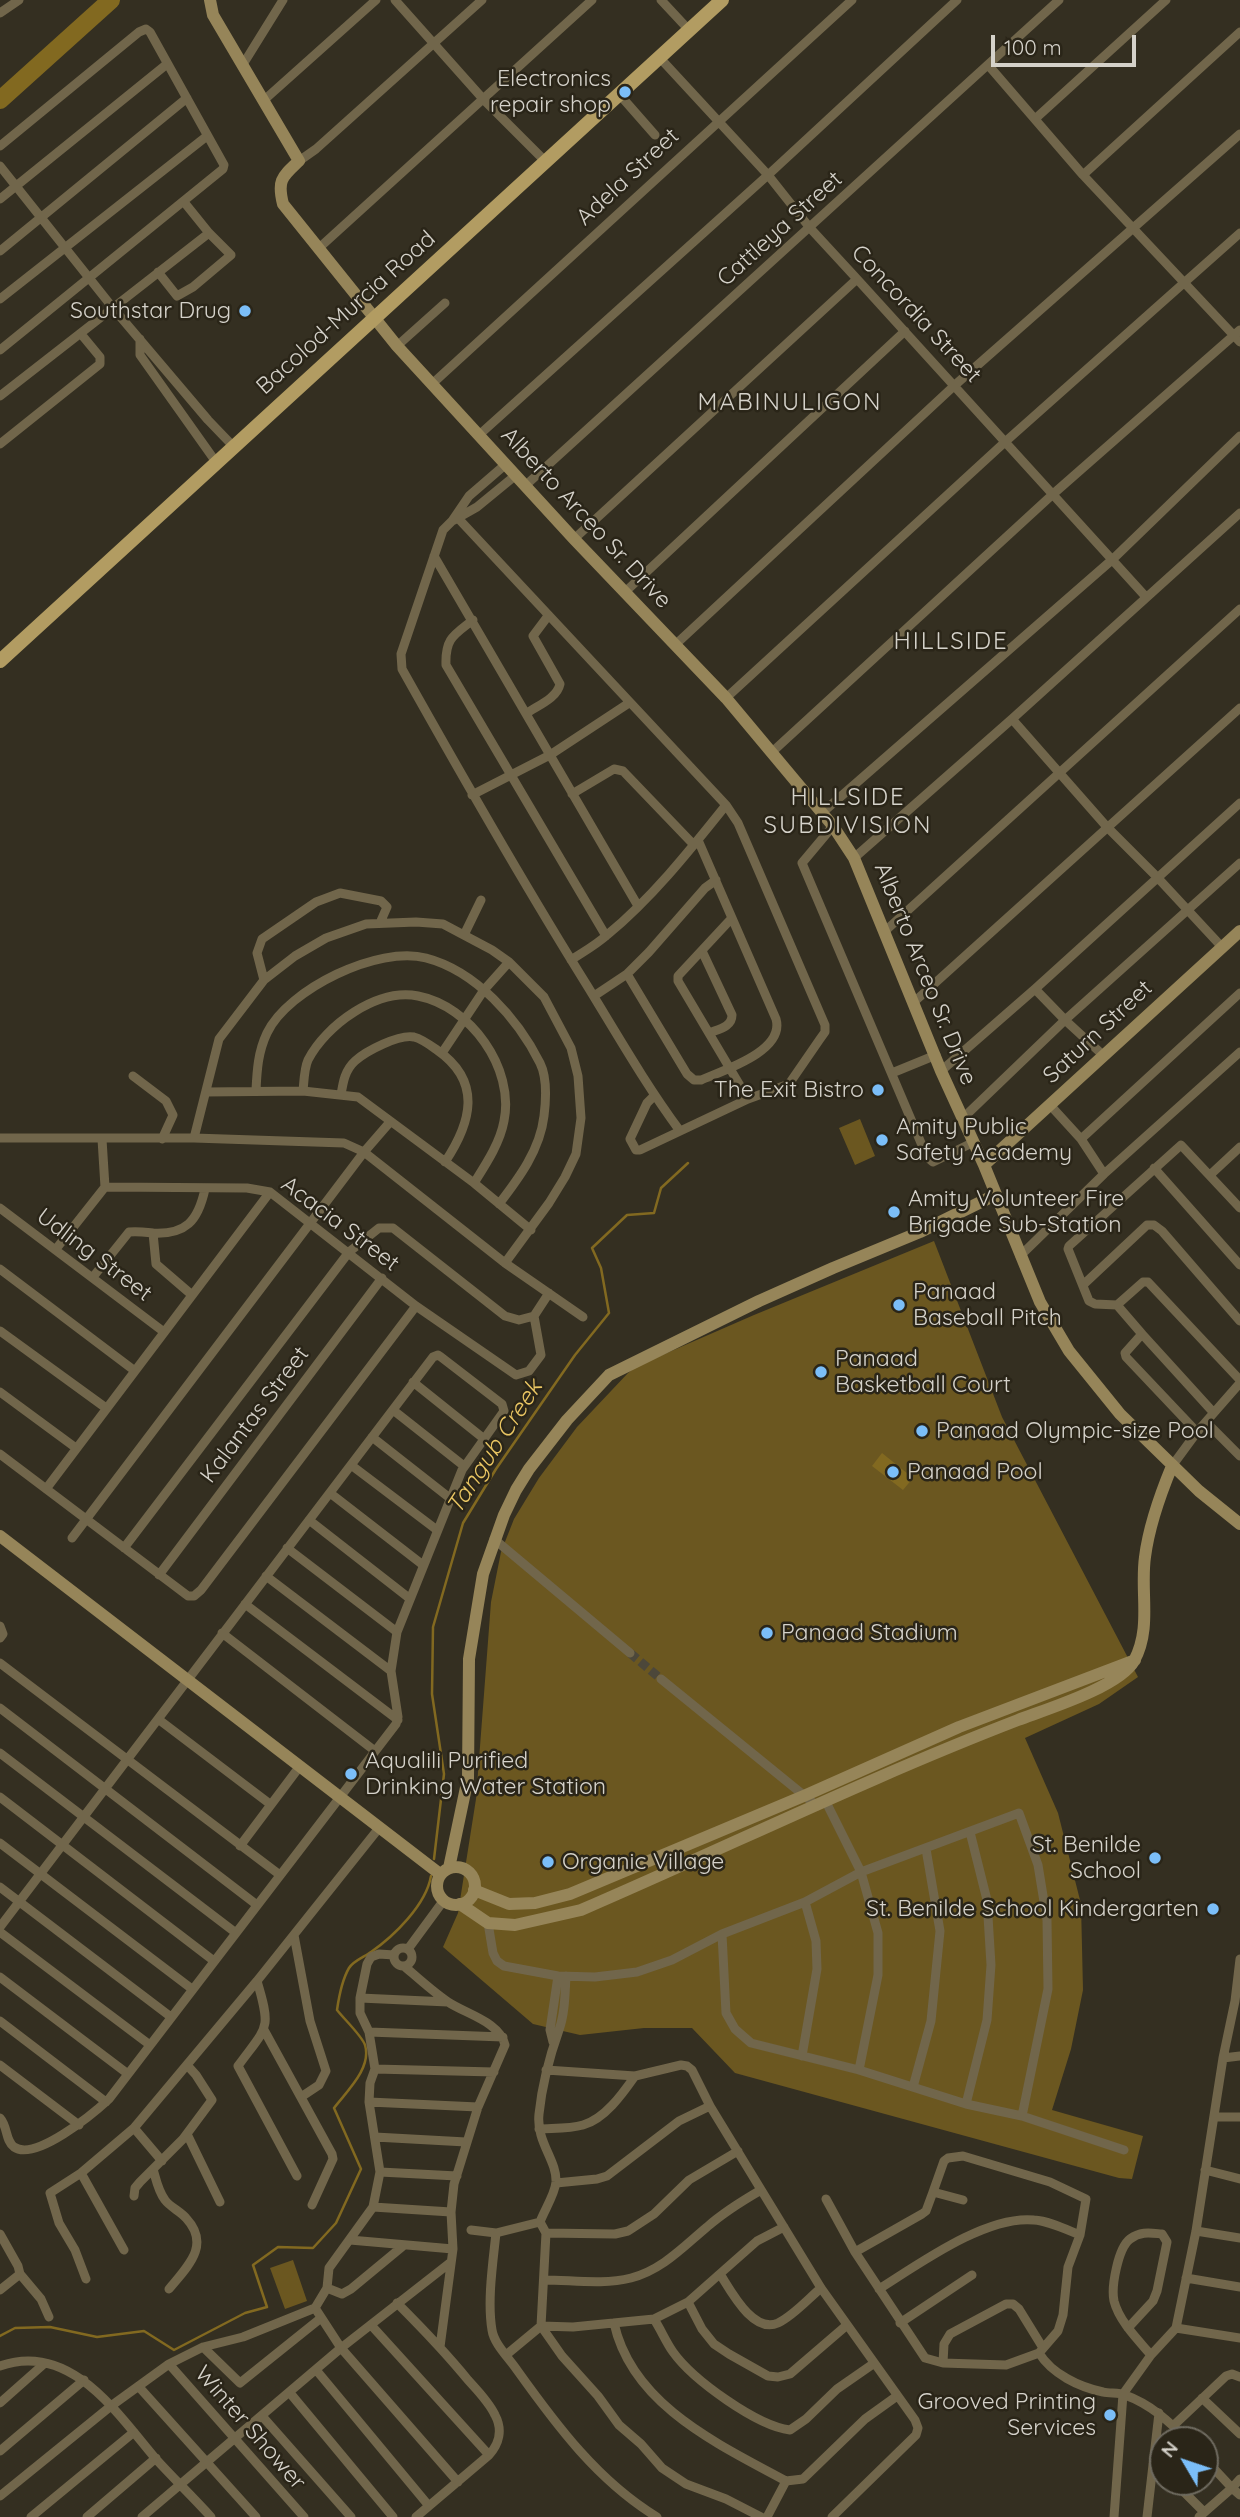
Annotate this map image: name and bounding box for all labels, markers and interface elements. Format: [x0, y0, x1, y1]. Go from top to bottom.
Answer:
scale bar [995, 21, 1140, 65]
text: 100 m [1004, 34, 1062, 60]
place label: Electronics repair shop [490, 65, 611, 119]
marker: Electronics repair shop [617, 84, 633, 100]
street label: Adela Street [571, 123, 685, 231]
street label: Cattleya Street [712, 166, 848, 292]
street label: Bacolod-Murcia Road [251, 225, 441, 401]
street label: Concordia Street [845, 239, 987, 389]
place label: Southstar Drug [70, 297, 231, 325]
marker: Southstar Drug [237, 303, 253, 319]
district label: MABINULIGON [699, 389, 881, 417]
street label: Alberto Arceo Sr. Drive [495, 422, 677, 614]
district label: HILLSIDE [894, 628, 1008, 656]
district label: HILLSIDE SUBDIVISION [765, 784, 931, 840]
street label: Alberto Arceo Sr. Drive [868, 859, 982, 1089]
street label: Saturn Street [1038, 974, 1158, 1090]
place label: The Exit Bistro [714, 1076, 864, 1104]
marker: The Exit Bistro [870, 1082, 886, 1098]
place label: Amity Public Safety Academy [896, 1113, 1072, 1167]
marker: Amity Public Safety Academy [874, 1132, 890, 1148]
street label: Acacia Street [276, 1171, 404, 1277]
place label: Amity Volunteer Fire Brigade Sub-Station [908, 1185, 1124, 1239]
street label: Udling Street [31, 1203, 157, 1307]
marker: Amity Volunteer Fire Brigade Sub-Station [886, 1204, 902, 1220]
place label: Panaad Baseball Pitch [913, 1278, 1062, 1332]
marker: Panaad Baseball Pitch [891, 1297, 907, 1313]
street label: Kalantas Street [195, 1341, 315, 1489]
place label: Panaad Basketball Court [835, 1345, 1011, 1399]
marker: Panaad Basketball Court [813, 1364, 829, 1380]
water label: Tangub Creek [441, 1374, 549, 1520]
place label: Panaad Olympic-size Pool [936, 1417, 1214, 1445]
marker: Panaad Olympic-size Pool [914, 1423, 930, 1439]
place label: Panaad Pool [907, 1458, 1043, 1486]
marker: Panaad Pool [885, 1464, 901, 1480]
place label: Panaad Stadium [781, 1619, 958, 1647]
marker: Panaad Stadium [759, 1625, 775, 1641]
place label: Aqualili Purified Drinking Water Station [365, 1747, 606, 1801]
marker: Aqualili Purified Drinking Water Station [343, 1766, 359, 1782]
place label: St. Benilde School [1032, 1831, 1141, 1885]
place label: Organic Village [562, 1848, 724, 1876]
marker: St. Benilde School [1147, 1850, 1163, 1866]
marker: Organic Village [540, 1854, 556, 1870]
place label: St. Benilde School Kindergarten [866, 1895, 1199, 1923]
marker: St. Benilde School Kindergarten [1205, 1901, 1221, 1917]
street label: Winter Shower [189, 2360, 311, 2496]
place label: Grooved Printing Services [918, 2388, 1096, 2442]
marker: Grooved Printing Services [1102, 2407, 1118, 2423]
north arrow [1149, 2426, 1219, 2496]
text: N [1156, 2436, 1183, 2462]

